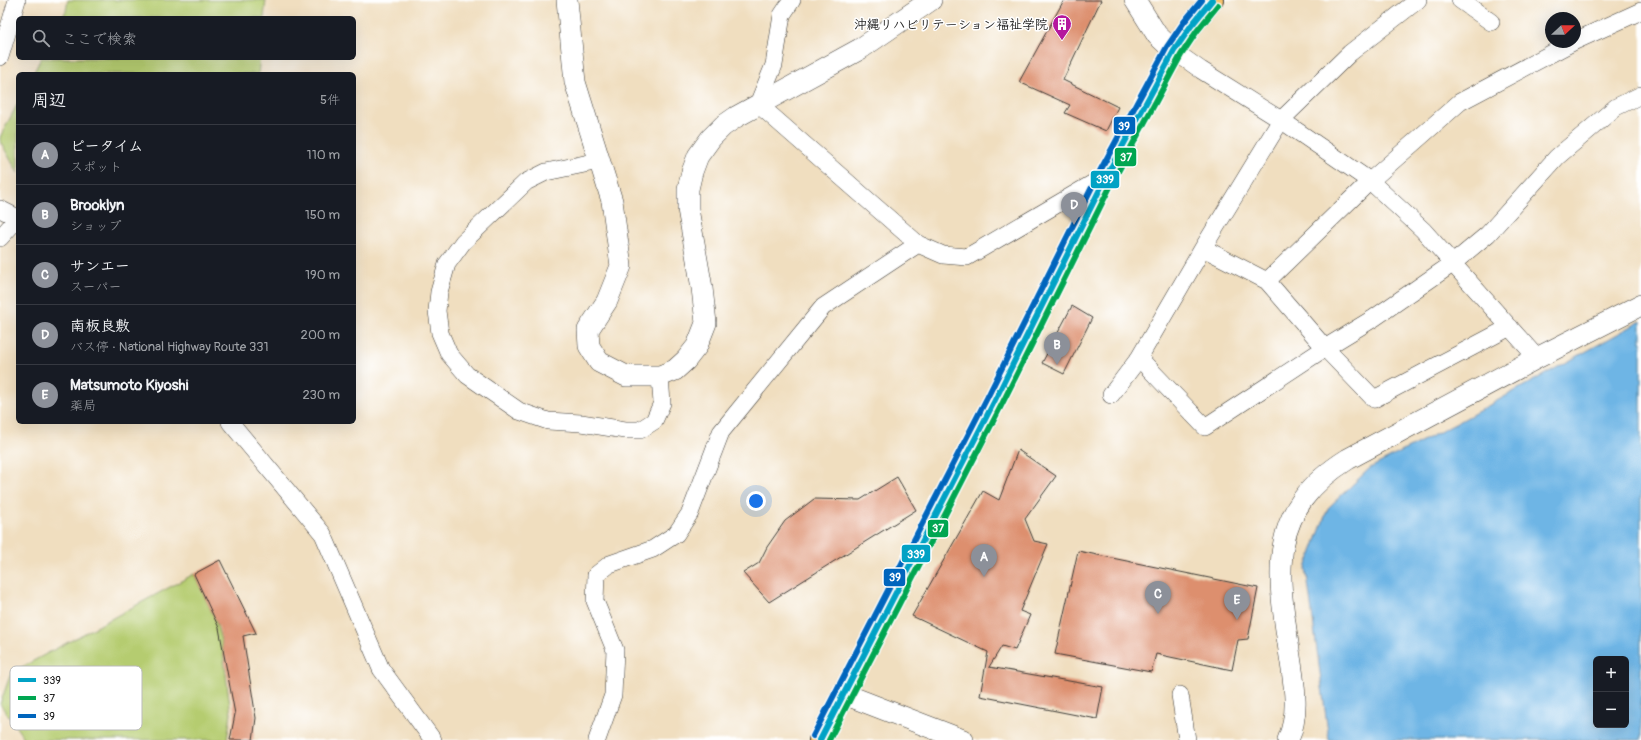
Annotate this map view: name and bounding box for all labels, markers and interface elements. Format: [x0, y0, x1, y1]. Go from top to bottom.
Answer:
north arrow [1545, 12, 1581, 48]
building icon: 沖縄リハビリテーション福祉学院 [1051, 13, 1073, 41]
search box [16, 16, 356, 60]
place label: 沖縄リハビリテーション福祉学院 [854, 17, 1048, 33]
icon: search [30, 27, 52, 49]
text: ここで検索 [62, 30, 137, 49]
text: 周辺 [32, 90, 66, 111]
text: 5件 [320, 92, 340, 108]
line badge: 39 [1113, 116, 1136, 135]
text: 39 [1118, 120, 1130, 133]
text: ピータイム [70, 137, 143, 156]
text: A [41, 147, 49, 163]
text: 110 m [307, 147, 340, 163]
line badge: 37 [1114, 147, 1137, 167]
text: 37 [1120, 151, 1132, 164]
text: スポット [70, 159, 122, 175]
line badge: 339 [1090, 170, 1120, 189]
text: 339 [1096, 173, 1114, 186]
pin: D [1061, 192, 1087, 225]
text: Brooklyn [70, 196, 124, 215]
text: B [41, 207, 49, 223]
text: 150 m [305, 207, 340, 223]
text: ショップ [70, 218, 121, 234]
text: サンエー [70, 257, 130, 276]
text: C [41, 267, 49, 283]
text: 190 m [305, 267, 340, 283]
text: スーパー [70, 279, 121, 295]
text: 南板良敷 [70, 317, 130, 336]
text: D [41, 327, 49, 343]
text: 200 m [301, 327, 340, 343]
pin: B [1044, 332, 1070, 365]
text: バス停 · National Highway Route 331 [70, 339, 269, 355]
text: Matsumoto Kiyoshi [70, 376, 188, 395]
text: E [42, 387, 48, 403]
text: 230 m [303, 387, 340, 403]
text: 薬局 [70, 398, 96, 414]
your location [746, 491, 766, 511]
line badge: 37 [927, 519, 949, 538]
text: 37 [932, 522, 944, 535]
line badge: 339 [901, 544, 931, 563]
pin: A [971, 544, 997, 577]
text: 339 [907, 548, 925, 561]
line badge: 39 [883, 568, 906, 587]
text: 39 [889, 571, 901, 584]
pin: C [1145, 581, 1171, 614]
pin: E [1224, 587, 1250, 620]
map controls [1593, 656, 1629, 728]
button: + [1593, 656, 1629, 692]
legend [10, 666, 142, 730]
text: 339 [43, 674, 61, 687]
text: 37 [43, 692, 55, 705]
button: − [1593, 692, 1629, 728]
text: 39 [43, 710, 55, 723]

